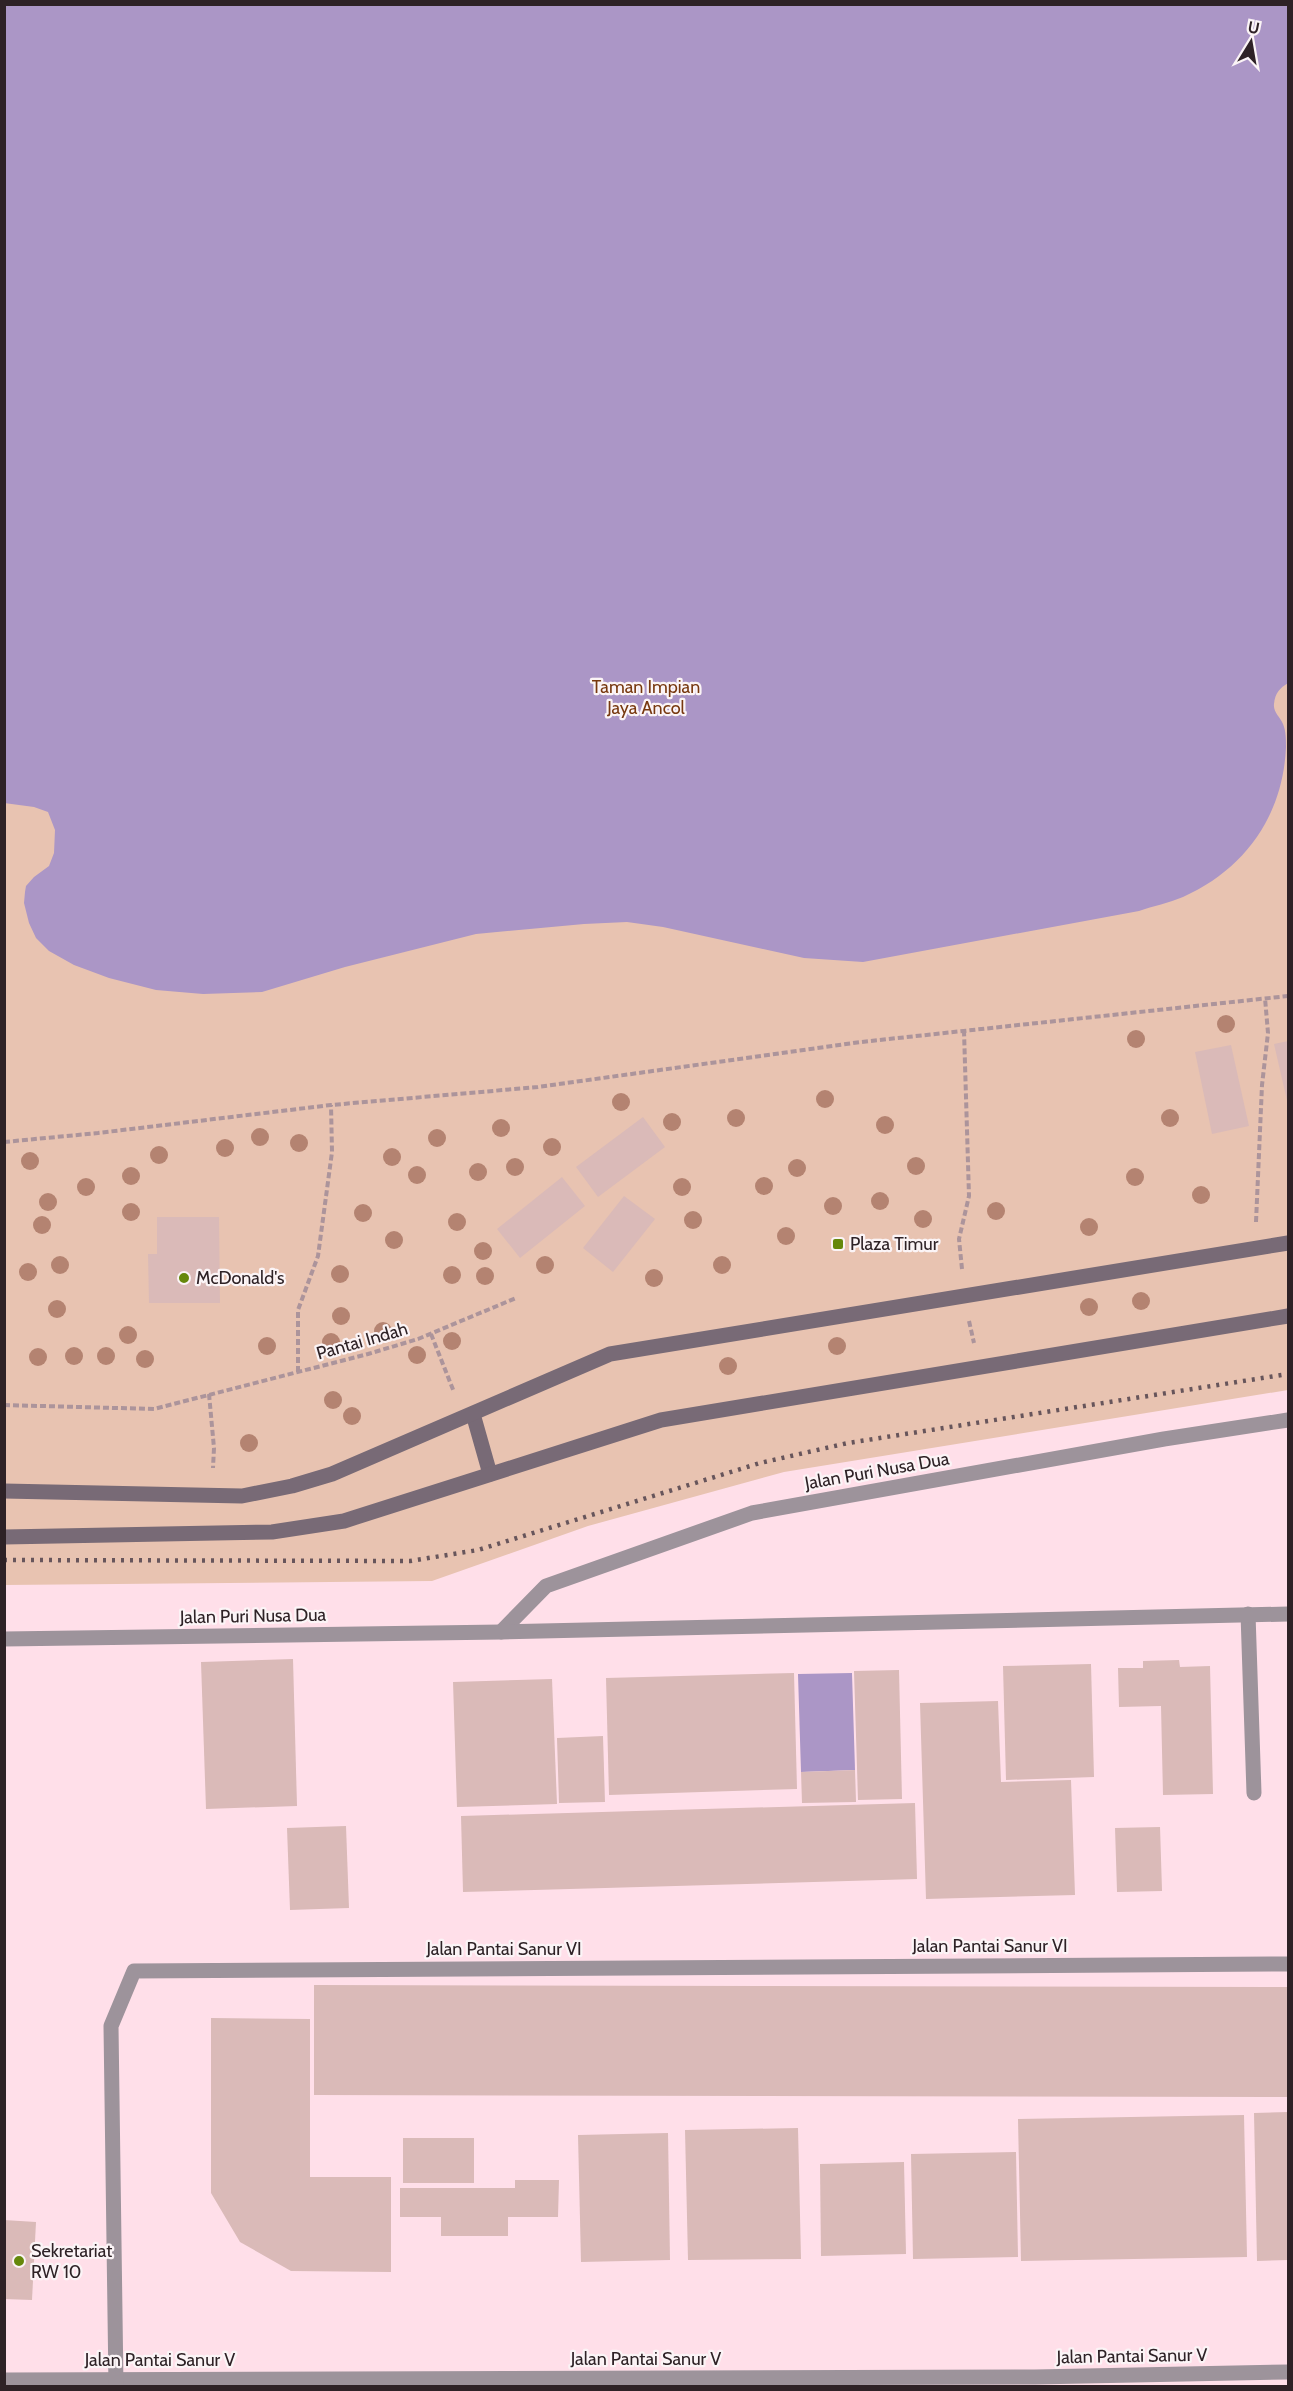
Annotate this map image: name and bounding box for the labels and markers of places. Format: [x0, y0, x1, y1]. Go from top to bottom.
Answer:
place label: Plaza Timur [850, 1233, 939, 1255]
marker: Plaza Timur [831, 1237, 845, 1251]
place label: McDonald's [196, 1267, 284, 1289]
marker: McDonald's [177, 1271, 191, 1285]
place label: Sekretariat RW 10 [31, 2240, 112, 2283]
marker: Sekretariat RW 10 [12, 2254, 26, 2268]

